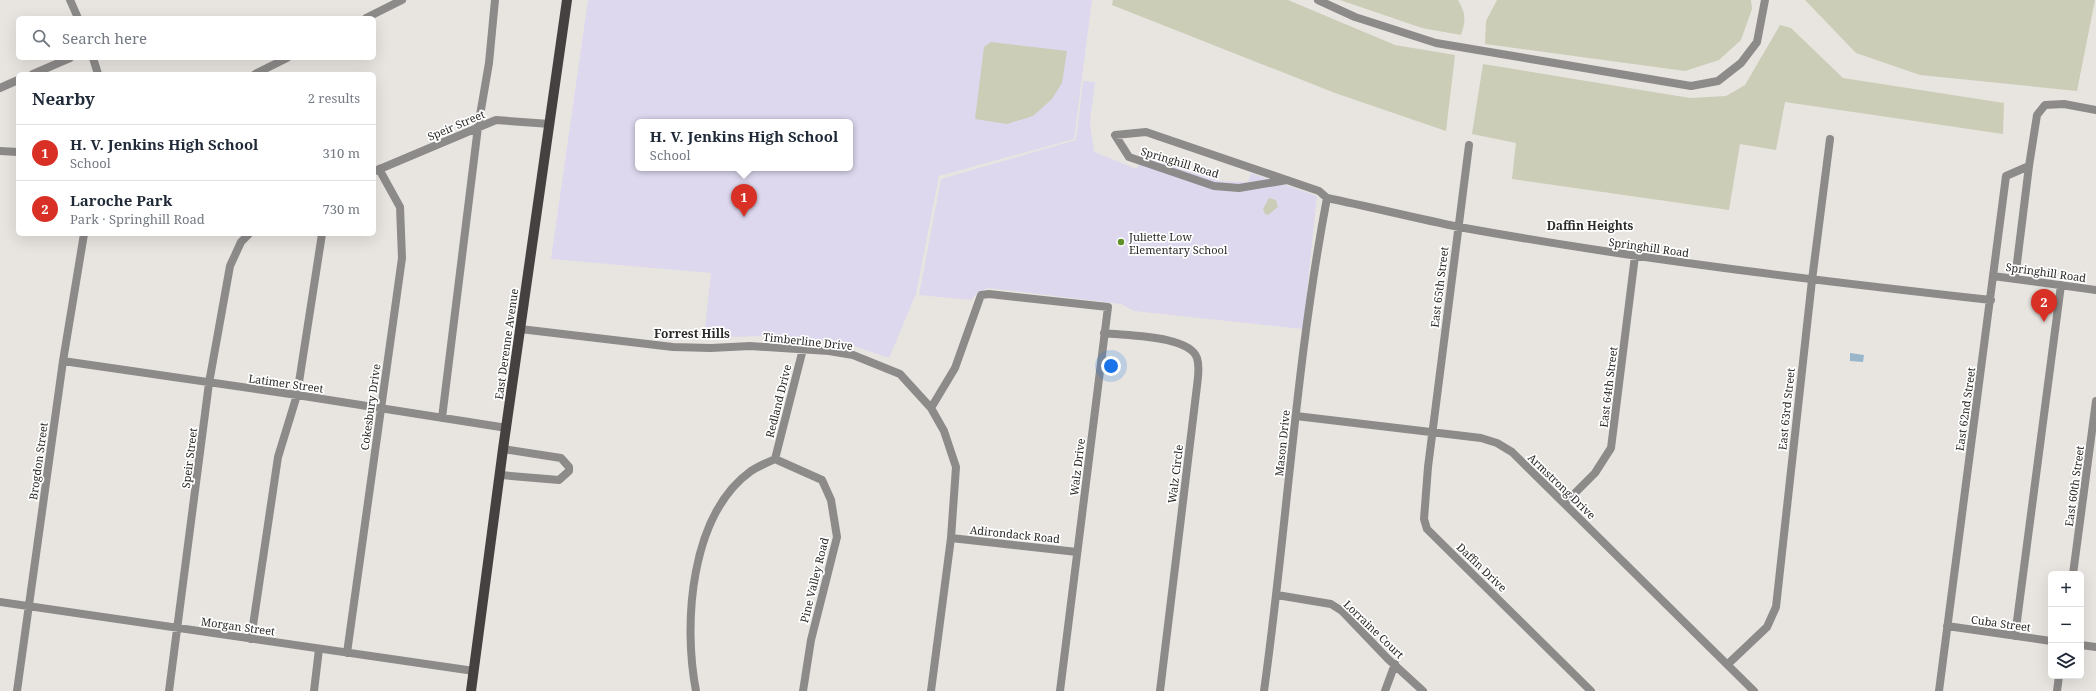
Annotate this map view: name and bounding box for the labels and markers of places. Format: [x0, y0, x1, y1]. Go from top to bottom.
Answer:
pin: 1 [731, 184, 757, 217]
place label: Juliette Low Elementary School [1128, 229, 1228, 257]
marker: Juliette Low Elementary School [1116, 237, 1126, 247]
pin: 2 [2031, 289, 2057, 322]

